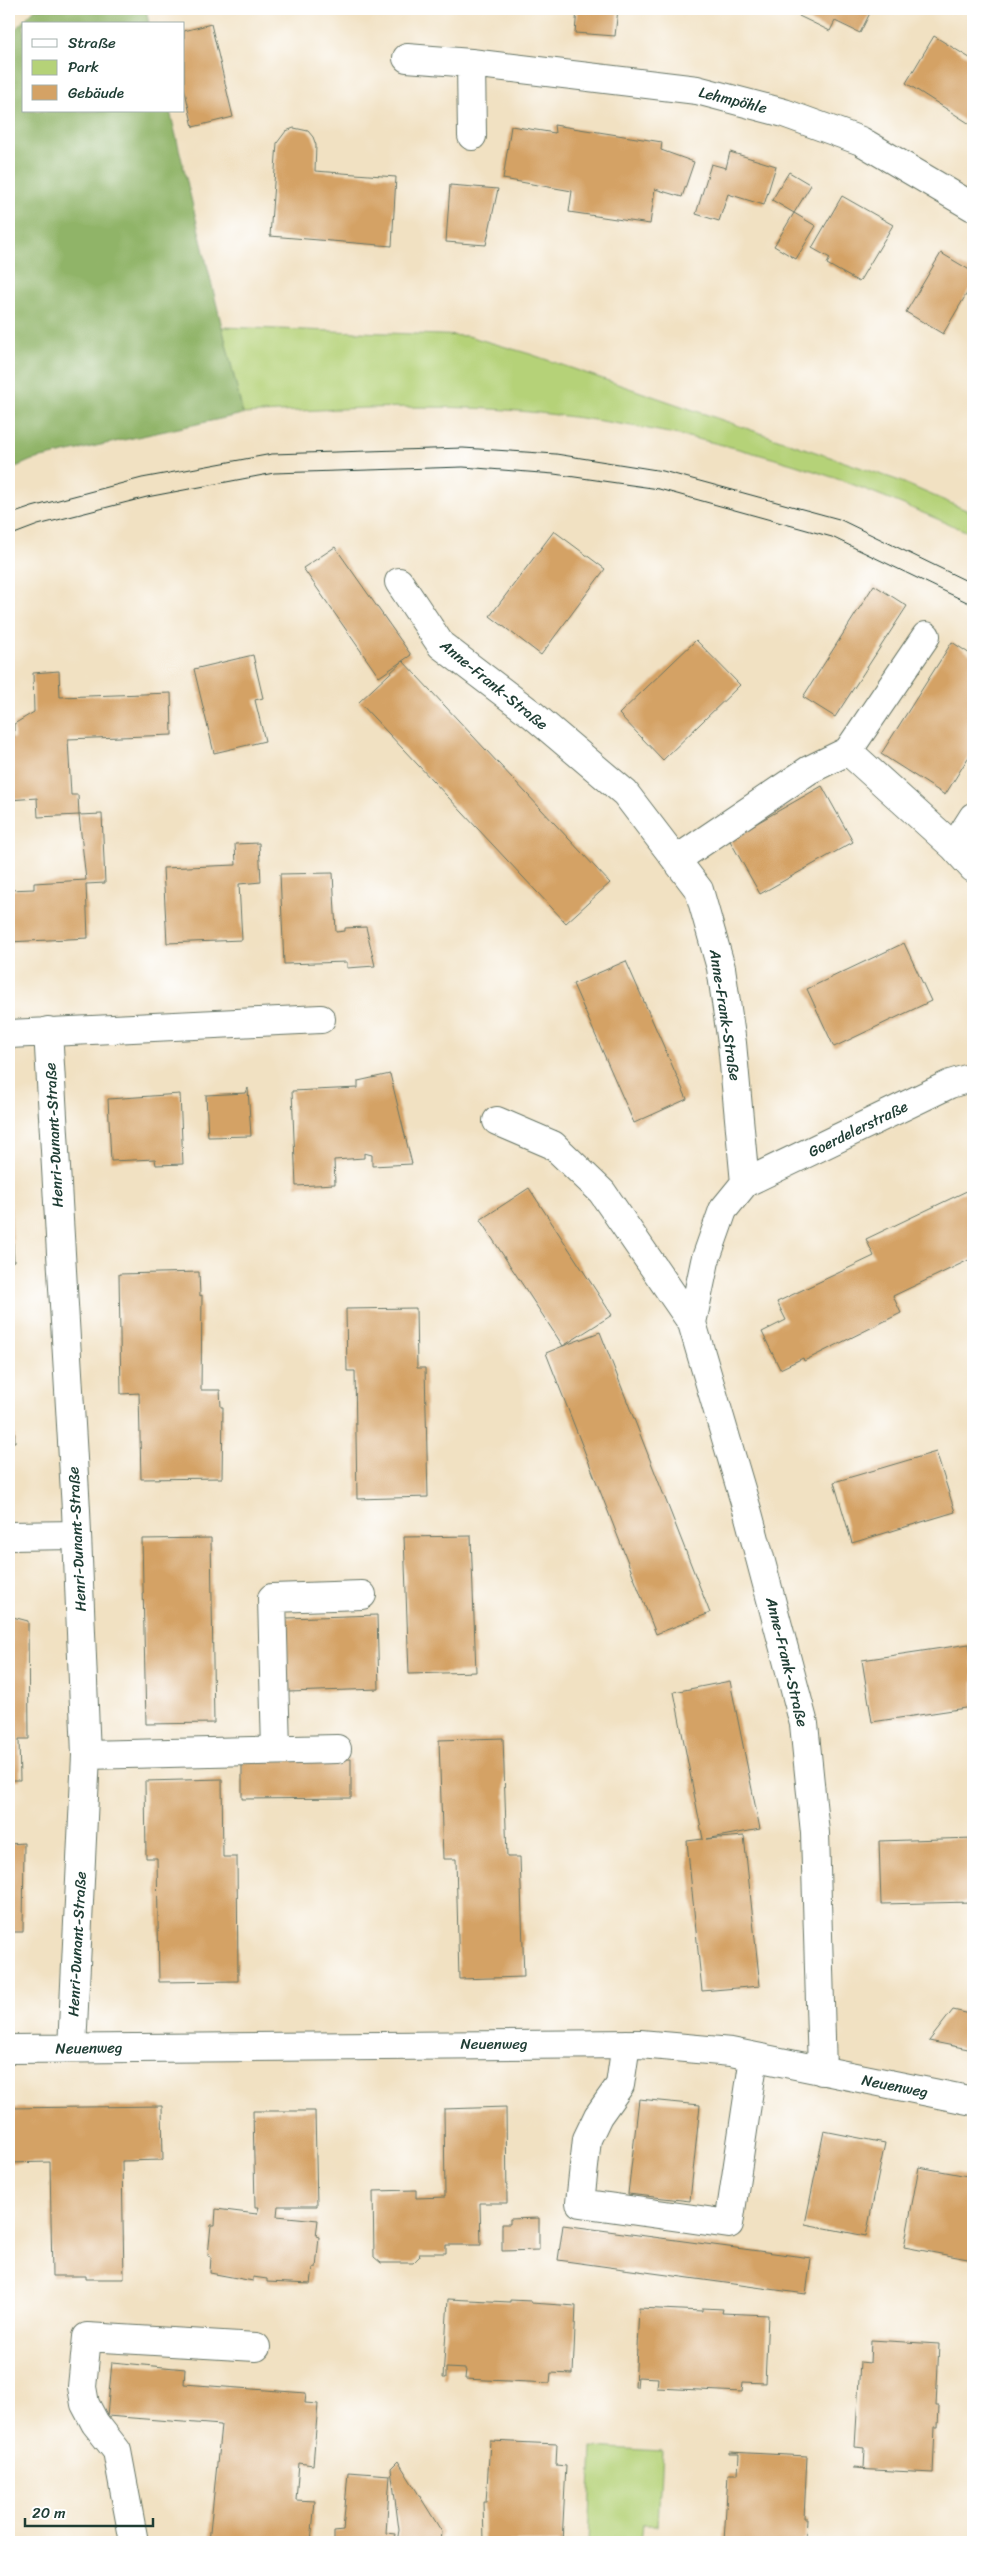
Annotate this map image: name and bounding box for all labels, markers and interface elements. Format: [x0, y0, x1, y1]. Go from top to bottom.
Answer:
legend [22, 22, 185, 112]
text: Straße [68, 30, 116, 56]
text: Park [68, 54, 99, 80]
street label: Lehmpöhle [696, 79, 770, 121]
text: Gebäude [68, 80, 124, 106]
street label: Anne-Frank-Straße [433, 632, 554, 737]
street label: Anne-Frank-Straße [702, 946, 748, 1083]
street label: Henri-Dunant-Straße [37, 1062, 71, 1208]
street label: Goerdelerstraße [804, 1094, 912, 1164]
street label: Henri-Dunant-Straße [60, 1466, 94, 1612]
street label: Anne-Frank-Straße [758, 1593, 816, 1730]
street label: Henri-Dunant-Straße [60, 1871, 94, 2017]
street label: Neuenweg [460, 2031, 528, 2057]
street label: Neuenweg [55, 2034, 123, 2062]
street label: Neuenweg [860, 2067, 930, 2105]
scale bar [25, 2496, 152, 2528]
text: 20 m [32, 2500, 66, 2526]

